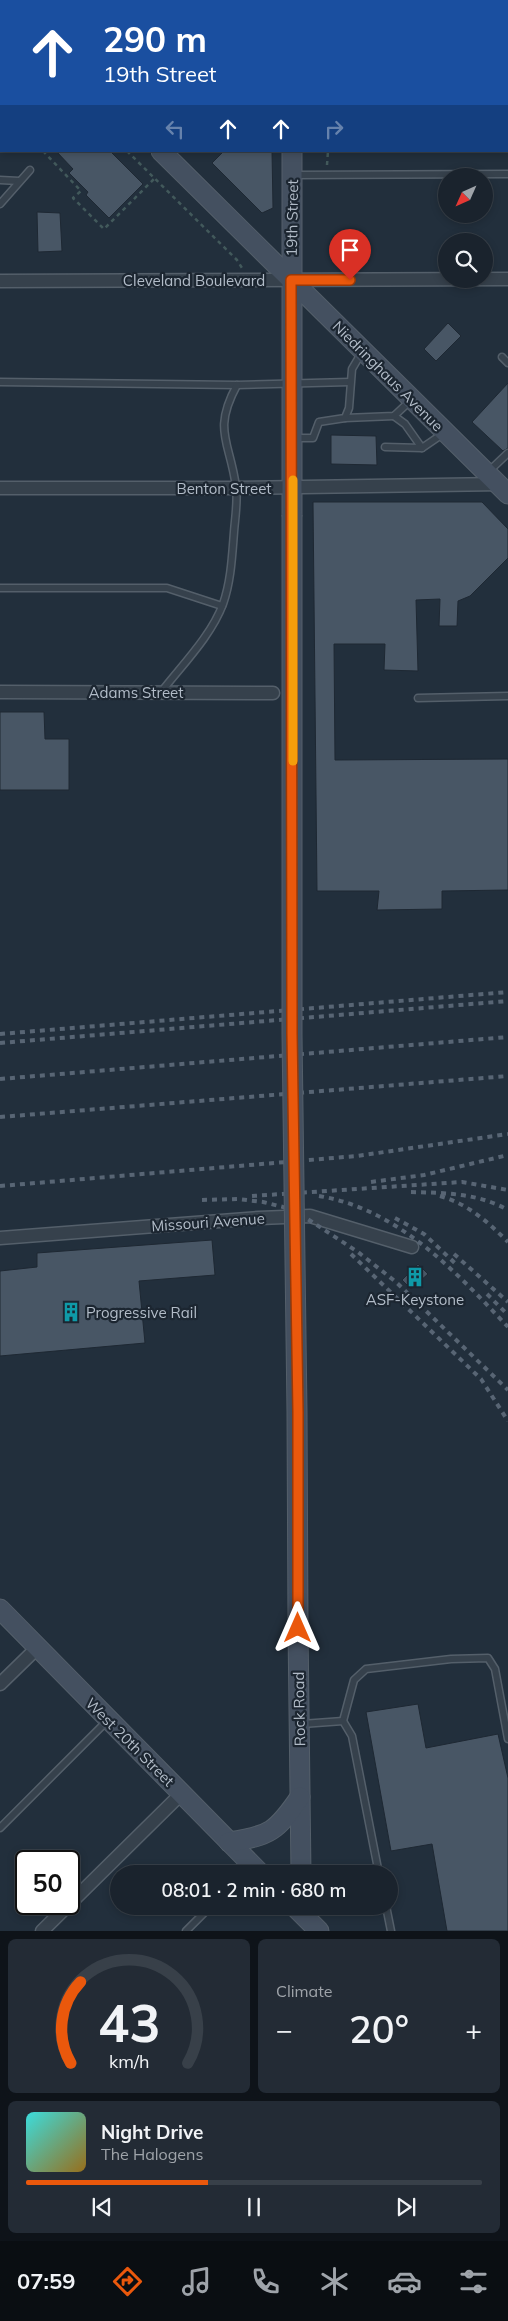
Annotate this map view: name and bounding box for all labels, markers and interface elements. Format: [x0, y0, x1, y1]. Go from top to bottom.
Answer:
text: 290 m [103, 17, 207, 61]
icon: ahead [20, 20, 85, 85]
text: 19th Street [103, 60, 217, 88]
icon: left [161, 115, 189, 143]
icon: ahead [214, 115, 242, 143]
icon: ahead [267, 115, 295, 143]
icon: right [320, 115, 348, 143]
north arrow [438, 168, 492, 222]
map controls [438, 168, 493, 288]
street label: 19th Street [282, 179, 302, 257]
pin [329, 229, 371, 280]
button: search [438, 233, 493, 288]
icon: arrive [336, 236, 364, 264]
street label: Cleveland Boulevard [123, 271, 265, 290]
street label: Niedringhaus Avenue [329, 317, 447, 435]
street label: Benton Street [176, 479, 272, 498]
street label: Adams Street [89, 683, 183, 702]
street label: Missouri Avenue [151, 1209, 265, 1235]
building icon: ASF-Keystone [404, 1266, 426, 1288]
place label: ASF-Keystone [366, 1290, 464, 1309]
building icon: Progressive Rail [60, 1301, 82, 1323]
place label: Progressive Rail [86, 1303, 197, 1322]
position arrow [271, 1601, 323, 1653]
street label: Rock Road [289, 1672, 309, 1746]
street label: West 20th Street [82, 1694, 178, 1790]
speed limit sign: 50 [15, 1850, 80, 1915]
text: 08:01 · 2 min · 680 m [161, 1878, 347, 1902]
text: Climate [276, 1981, 332, 2001]
text: 43 [98, 1990, 160, 2055]
text: 20° [349, 2005, 409, 2053]
text: − [276, 2012, 293, 2047]
text: + [465, 2012, 482, 2047]
text: km/h [109, 2050, 149, 2072]
text: Night Drive [101, 2120, 203, 2144]
text: The Halogens [101, 2144, 203, 2164]
icon: previous [88, 2193, 116, 2221]
icon: pause [240, 2193, 268, 2221]
icon: next [392, 2193, 420, 2221]
icon: directions [110, 2264, 145, 2299]
icon: music [179, 2264, 214, 2299]
icon: phone [248, 2264, 283, 2299]
icon: climate [317, 2264, 352, 2299]
icon: car [387, 2264, 422, 2299]
icon: filters [456, 2264, 491, 2299]
text: 07:59 [17, 2267, 75, 2295]

